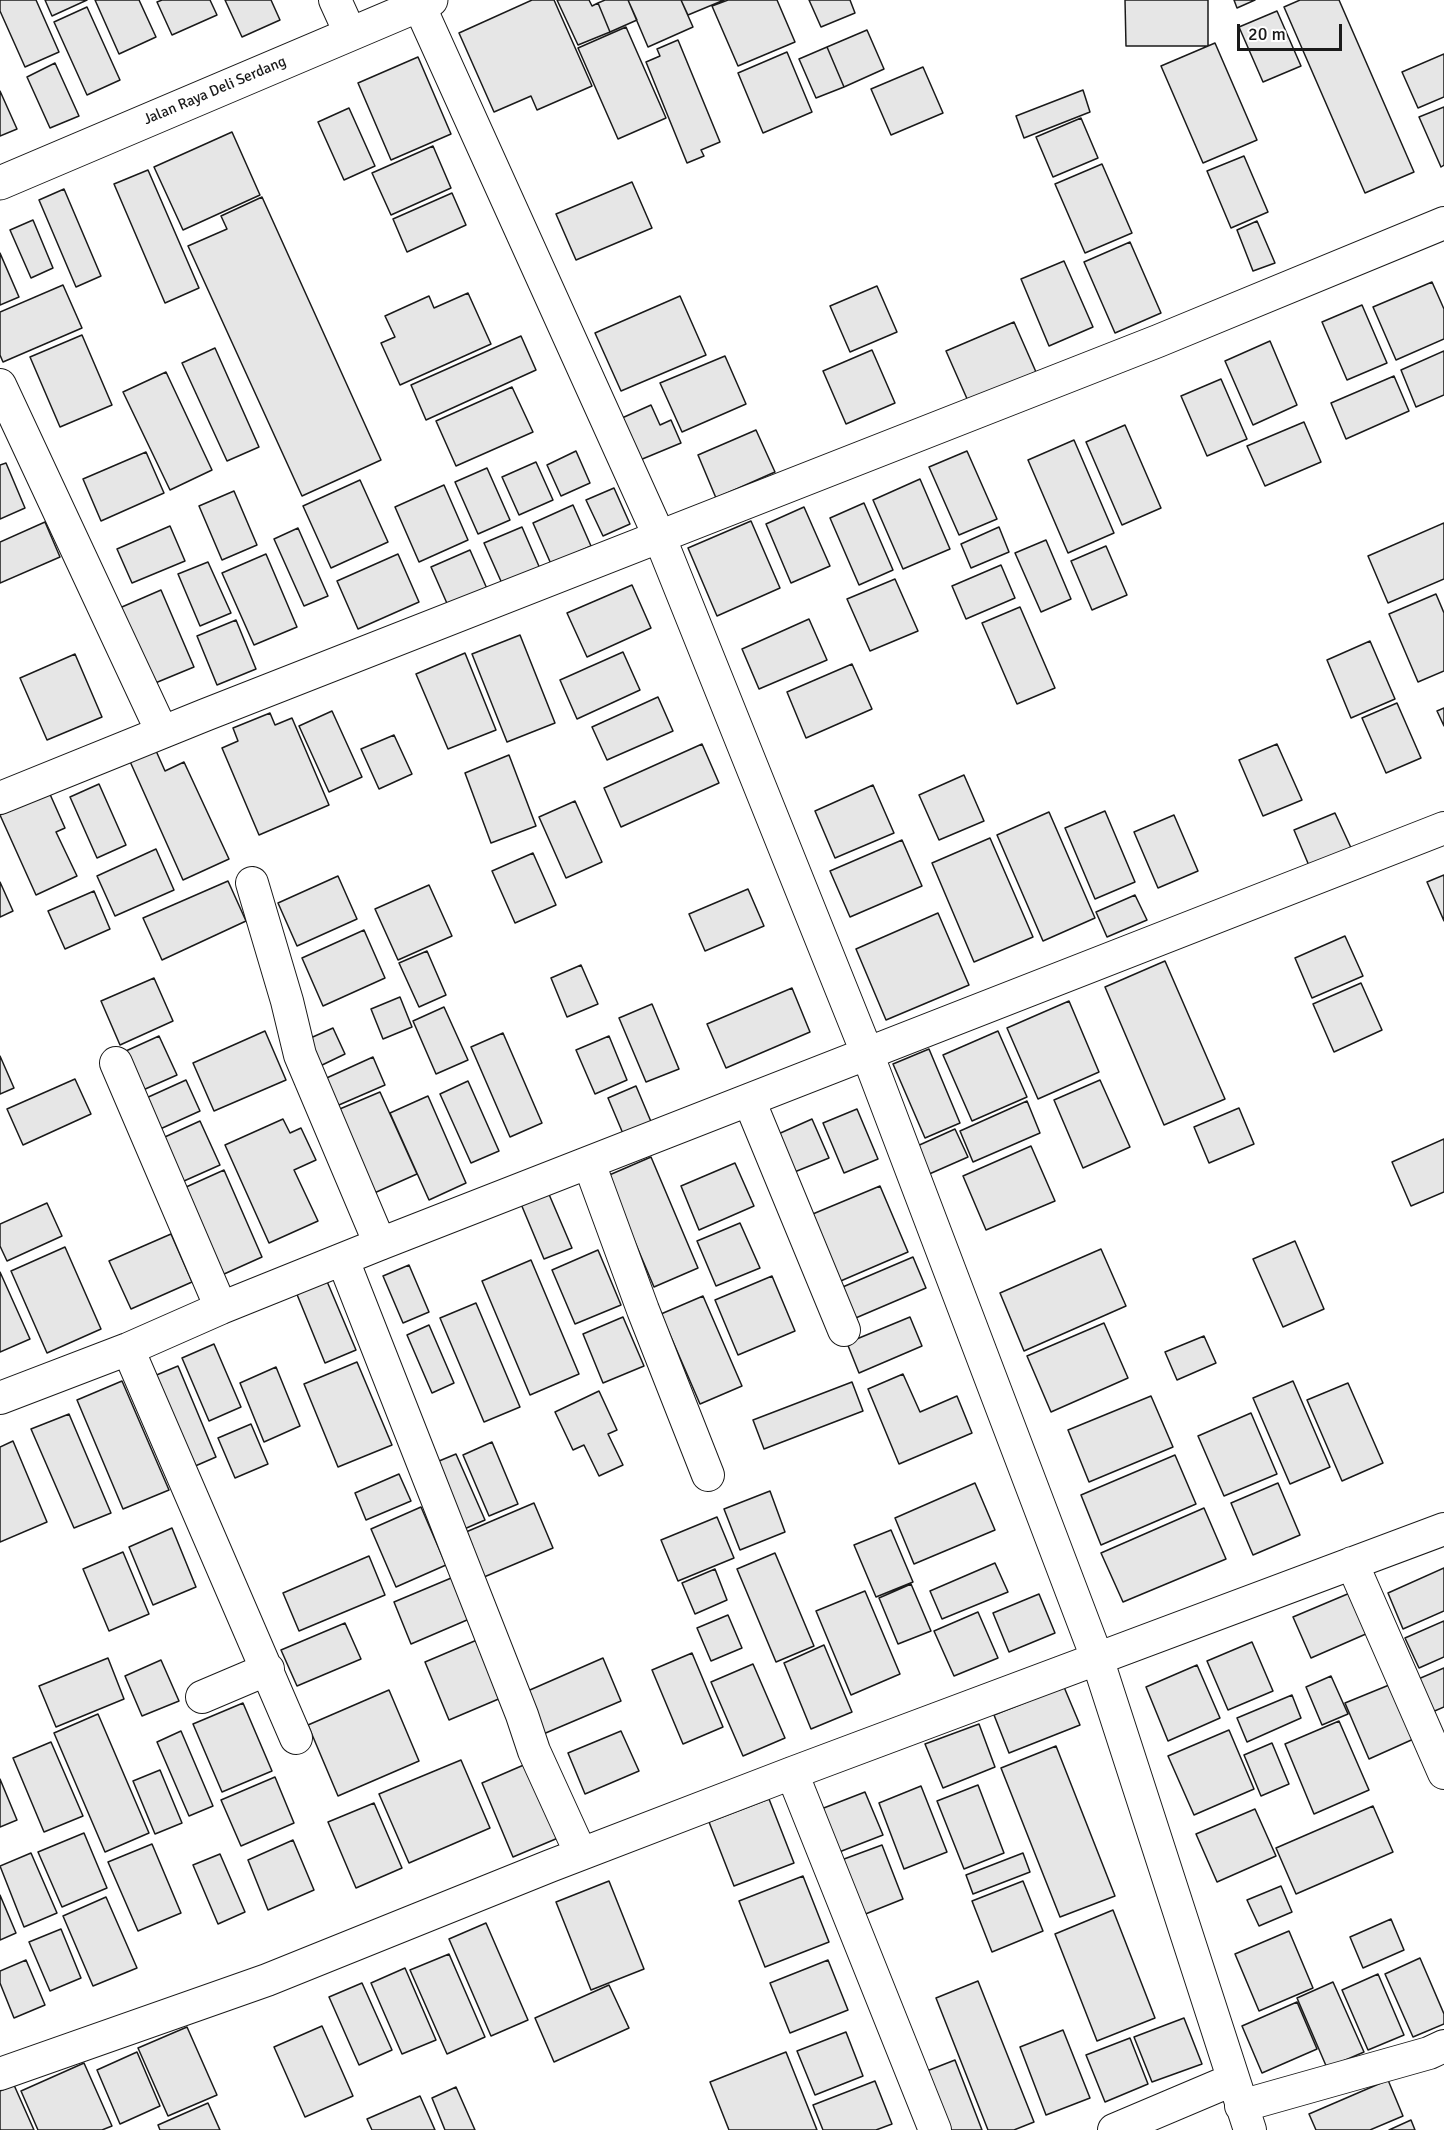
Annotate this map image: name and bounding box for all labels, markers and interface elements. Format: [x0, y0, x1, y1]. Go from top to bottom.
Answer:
scale bar [1240, 12, 1345, 50]
text: 20 m [1248, 23, 1286, 45]
street label: Jalan Raya Deli Serdang [141, 53, 289, 129]

